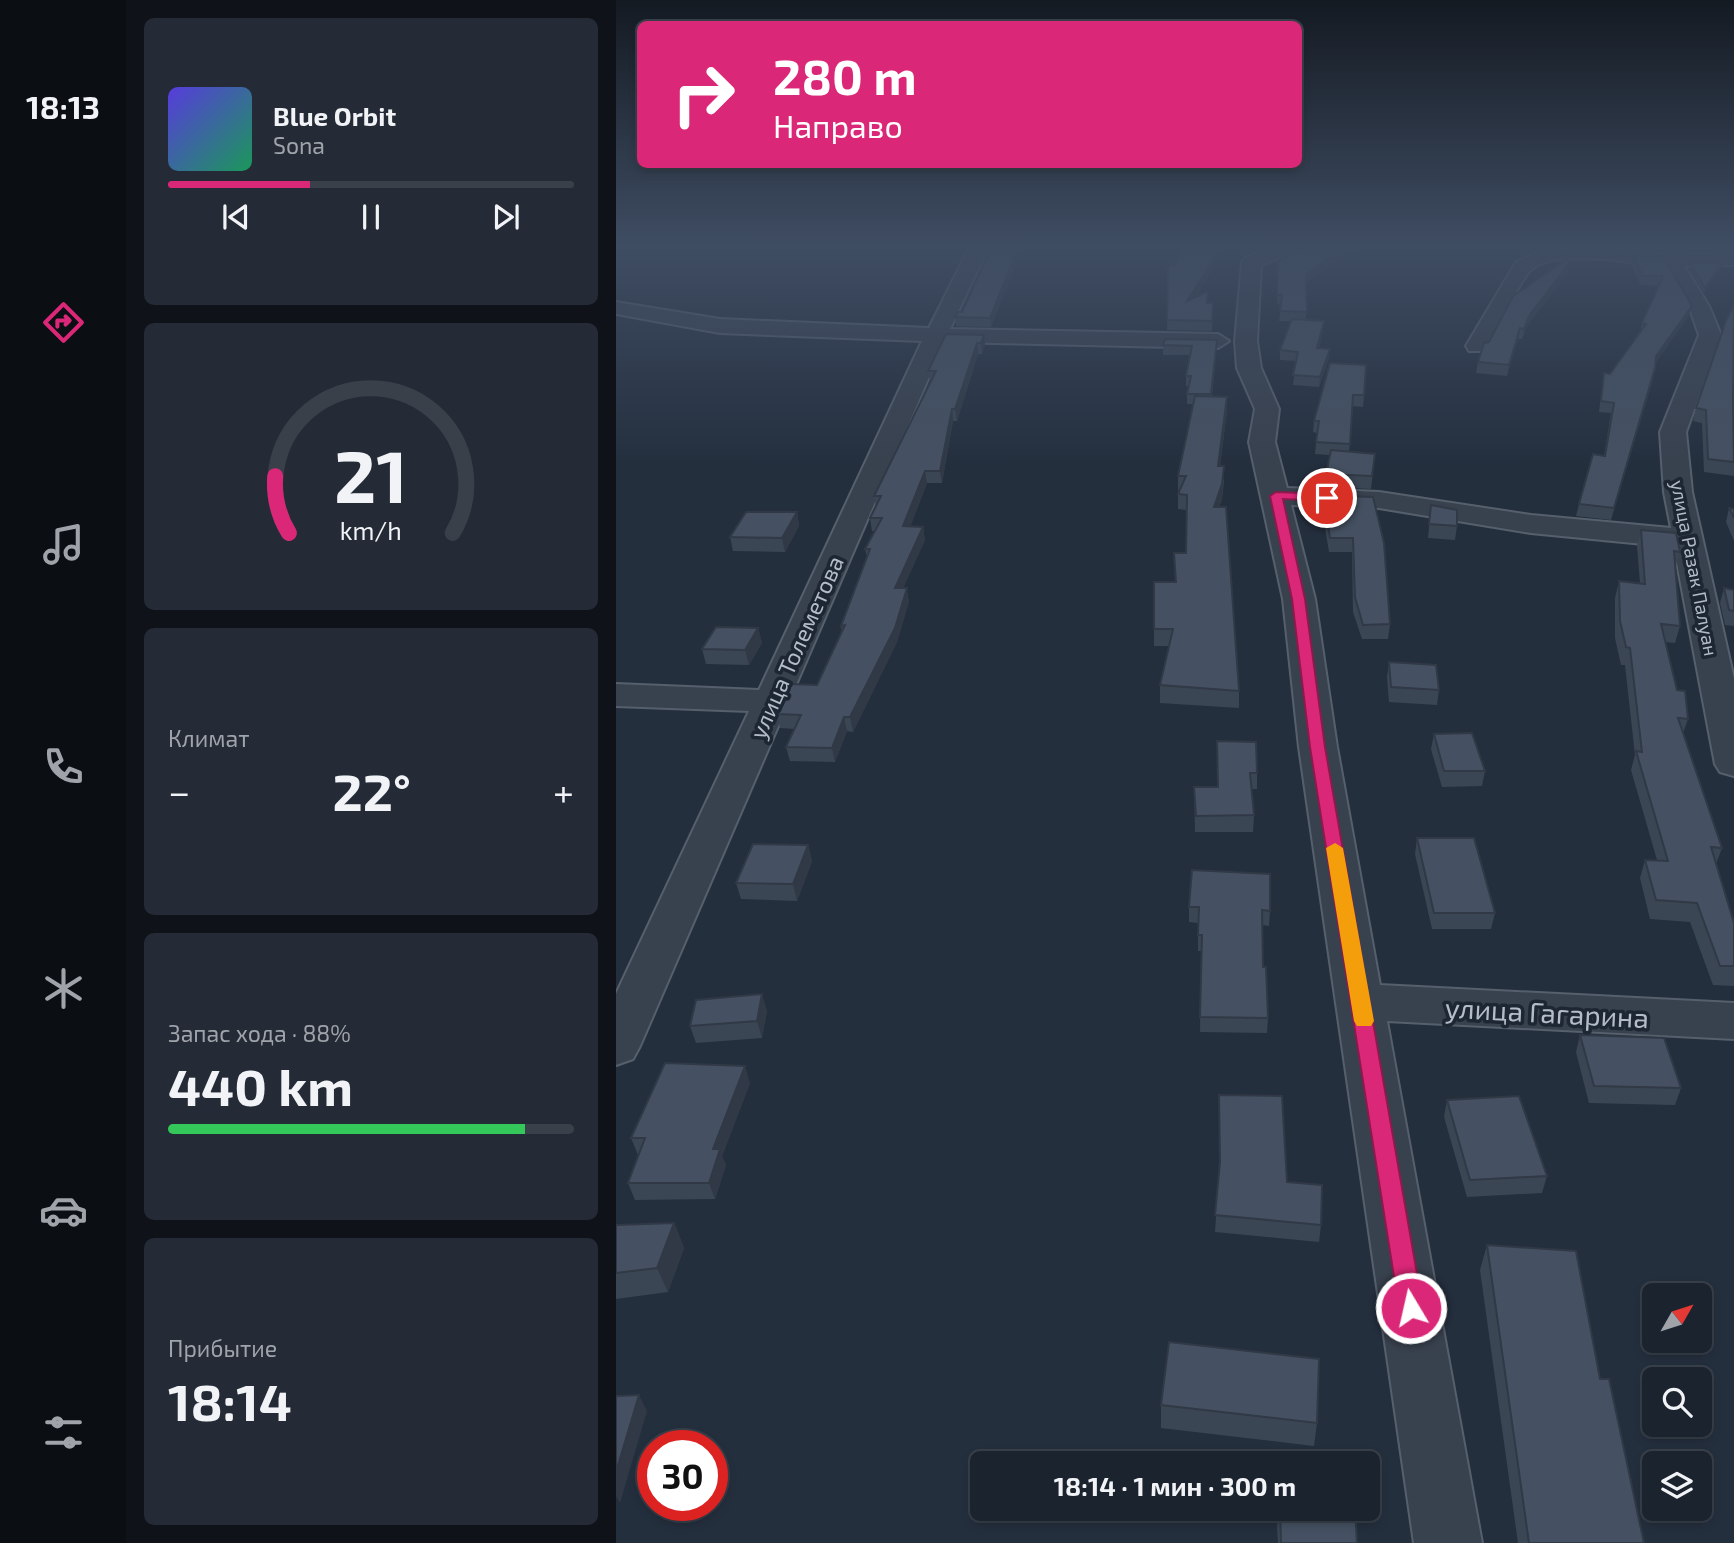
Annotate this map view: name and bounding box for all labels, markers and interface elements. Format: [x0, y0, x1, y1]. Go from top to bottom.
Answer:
text: 280 m [773, 46, 917, 105]
icon: right [658, 49, 749, 140]
text: 18:13 [26, 87, 100, 125]
text: Blue Orbit [273, 100, 396, 131]
text: Направо [773, 106, 903, 144]
text: Sona [273, 131, 325, 159]
icon: previous [217, 198, 255, 236]
icon: pause [352, 198, 390, 236]
icon: next [487, 198, 525, 236]
icon: directions [39, 298, 88, 347]
text: 21 [334, 430, 408, 518]
pin [1297, 468, 1357, 528]
street label: улица Разак Палуан [1666, 478, 1723, 658]
icon: arrive [1308, 479, 1346, 517]
text: km/h [340, 514, 402, 544]
icon: music [39, 520, 88, 569]
street label: улица Толеметова [743, 551, 850, 743]
text: Климат [168, 724, 249, 752]
icon: phone [39, 742, 88, 791]
text: 22° [332, 759, 411, 821]
text: − [168, 768, 190, 814]
text: + [553, 768, 574, 814]
icon: climate [39, 964, 88, 1013]
street label: улица Гагарина [1444, 990, 1650, 1034]
text: Запас хода · 88% [168, 1019, 351, 1047]
text: 440 km [168, 1054, 353, 1116]
icon: car [39, 1186, 88, 1235]
position arrow [1374, 1271, 1448, 1345]
north arrow [1642, 1283, 1712, 1353]
map controls [1642, 1283, 1712, 1521]
text: Прибытие [168, 1334, 277, 1362]
button: search [1642, 1367, 1712, 1437]
text: 18:14 [168, 1369, 292, 1431]
icon: filters [39, 1408, 88, 1457]
speed limit sign: 30 [637, 1430, 728, 1521]
button: layers [1642, 1451, 1712, 1521]
text: 18:14 · 1 мин · 300 m [1054, 1470, 1296, 1501]

